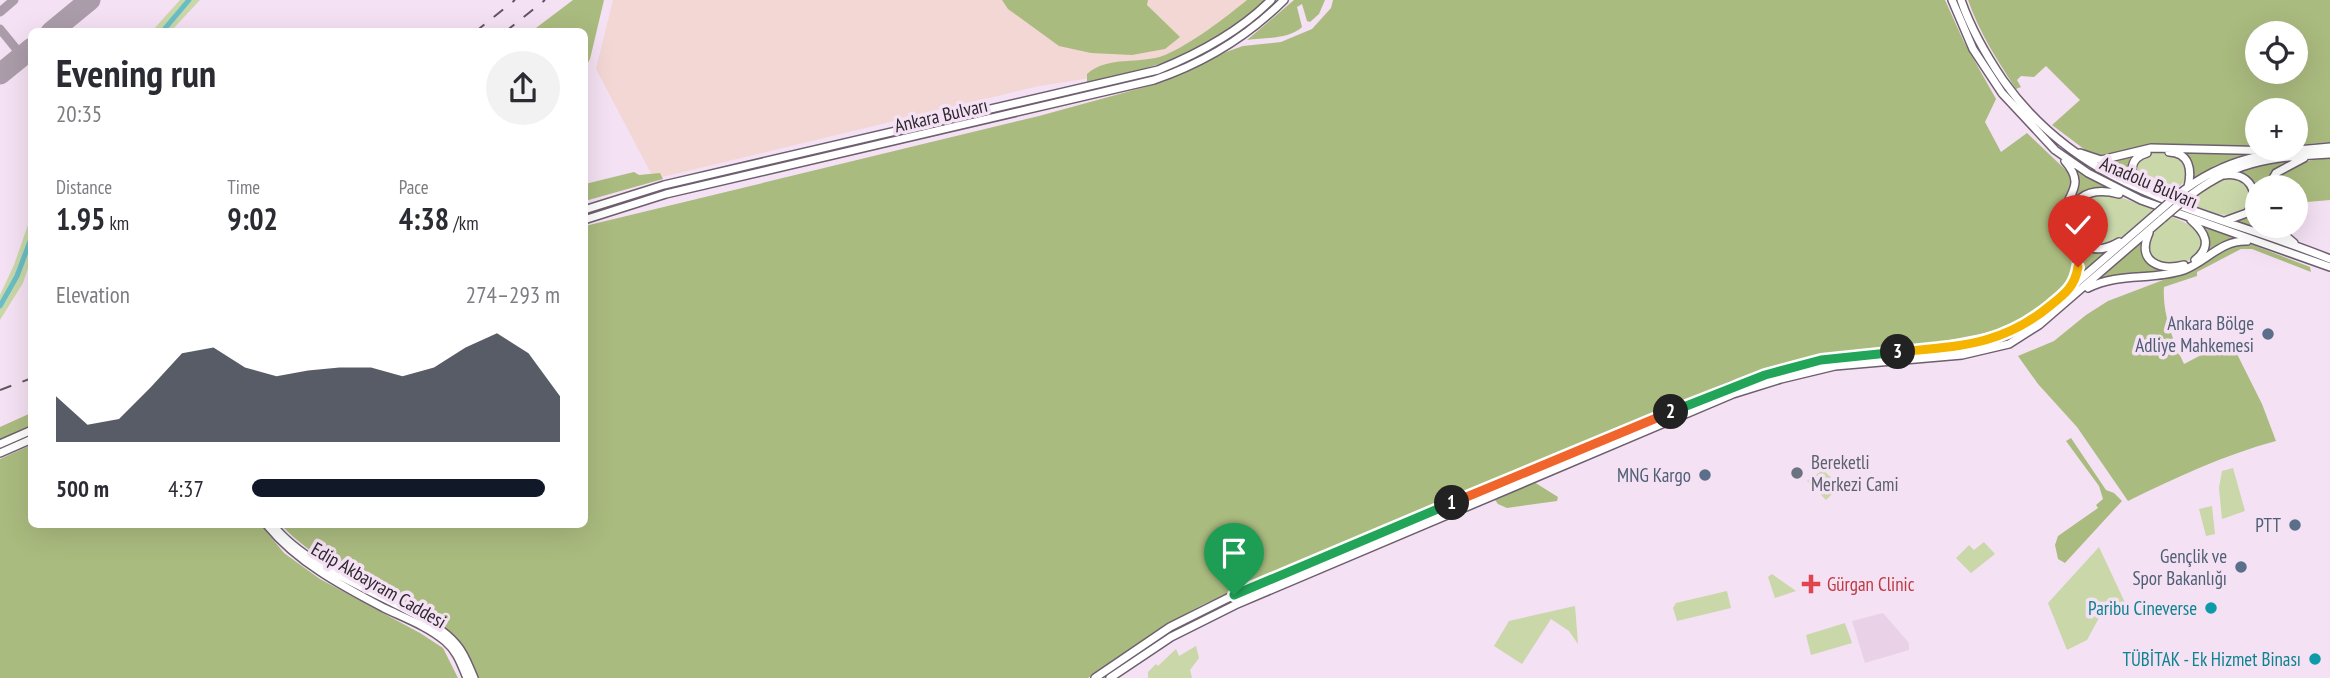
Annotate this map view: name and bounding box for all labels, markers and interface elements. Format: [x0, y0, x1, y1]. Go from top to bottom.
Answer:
map controls [2245, 21, 2308, 238]
button: locate [2245, 21, 2308, 84]
text: Evening run [56, 48, 216, 97]
button: share [486, 51, 560, 125]
street label: Ankara Bulvarı [892, 93, 990, 137]
button: + [2245, 98, 2308, 161]
text: 20:35 [56, 99, 102, 128]
street label: Anadolu Bulvarı [2096, 151, 2202, 213]
text: Distance [56, 175, 112, 199]
text: Time [227, 175, 260, 199]
text: Pace [399, 175, 429, 199]
button: − [2245, 175, 2308, 238]
pin [2048, 195, 2108, 267]
text: 1.95 [56, 199, 105, 238]
text: 9:02 [227, 199, 278, 238]
text: 4:38 [399, 199, 449, 238]
icon: check [2059, 206, 2097, 244]
text: km [105, 211, 129, 235]
text: /km [449, 211, 479, 235]
text: Elevation [56, 280, 130, 309]
text: 274–293 m [466, 280, 560, 309]
place label: Ankara Bölge Adliye Mahkemesi [2135, 311, 2254, 357]
marker: Ankara Bölge Adliye Mahkemesi [2260, 326, 2276, 342]
pin: 3 [1881, 334, 1916, 370]
text: 3 [1893, 339, 1902, 363]
pin: 2 [1654, 394, 1688, 430]
text: 2 [1666, 399, 1675, 423]
place label: Bereketli Merkezi Cami [1811, 450, 1899, 496]
place label: MNG Kargo [1617, 463, 1691, 487]
marker: Bereketli Merkezi Cami [1789, 465, 1805, 481]
marker: MNG Kargo [1697, 467, 1713, 483]
text: 500 m [56, 474, 109, 503]
text: 4:37 [168, 474, 204, 503]
pin: 1 [1434, 486, 1470, 520]
text: 1 [1447, 490, 1456, 514]
place label: PTT [2255, 513, 2281, 537]
marker: PTT [2287, 517, 2303, 533]
pin [1204, 523, 1264, 595]
icon: arrive [1215, 534, 1253, 572]
street label: Edip Akbayram Caddesi [307, 537, 451, 633]
place label: Gençlik ve Spor Bakanlığı [2132, 544, 2227, 590]
marker: Gençlik ve Spor Bakanlığı [2233, 559, 2249, 575]
place label: Gürgan Clinic [1827, 572, 1915, 596]
marker: Gürgan Clinic [1801, 574, 1821, 594]
place label: Paribu Cineverse [2088, 596, 2197, 620]
marker: Paribu Cineverse [2203, 600, 2219, 616]
place label: TÜBİTAK - Ek Hizmet Binası [2122, 647, 2301, 671]
marker: TÜBİTAK - Ek Hizmet Binası [2307, 651, 2323, 667]

